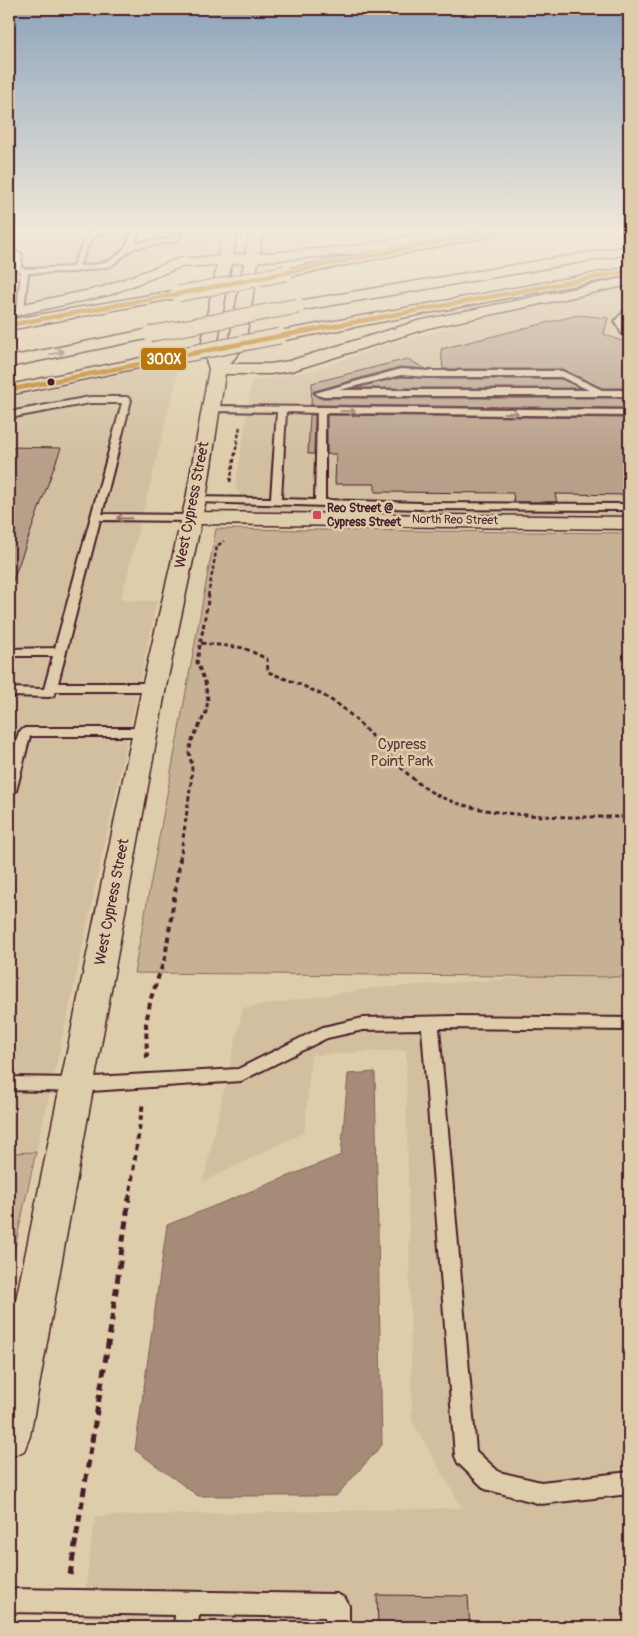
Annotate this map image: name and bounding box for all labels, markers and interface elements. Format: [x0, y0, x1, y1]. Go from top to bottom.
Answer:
one-way arrow [48, 347, 64, 357]
line badge: 300X [140, 347, 187, 371]
text: 300X [147, 351, 181, 368]
unlabelled marker [46, 377, 56, 387]
one-way arrow [340, 406, 356, 416]
one-way arrow [502, 408, 518, 417]
street label: West Cypress Street [170, 439, 214, 570]
place label: Reo Street @ Cypress Street [327, 501, 402, 530]
marker: Reo Street @ Cypress Street [311, 509, 323, 521]
street label: North Reo Street [412, 512, 498, 528]
one-way arrow [116, 513, 132, 523]
park label: Cypress Point Park [371, 735, 434, 771]
street label: West Cypress Street [90, 836, 134, 967]

